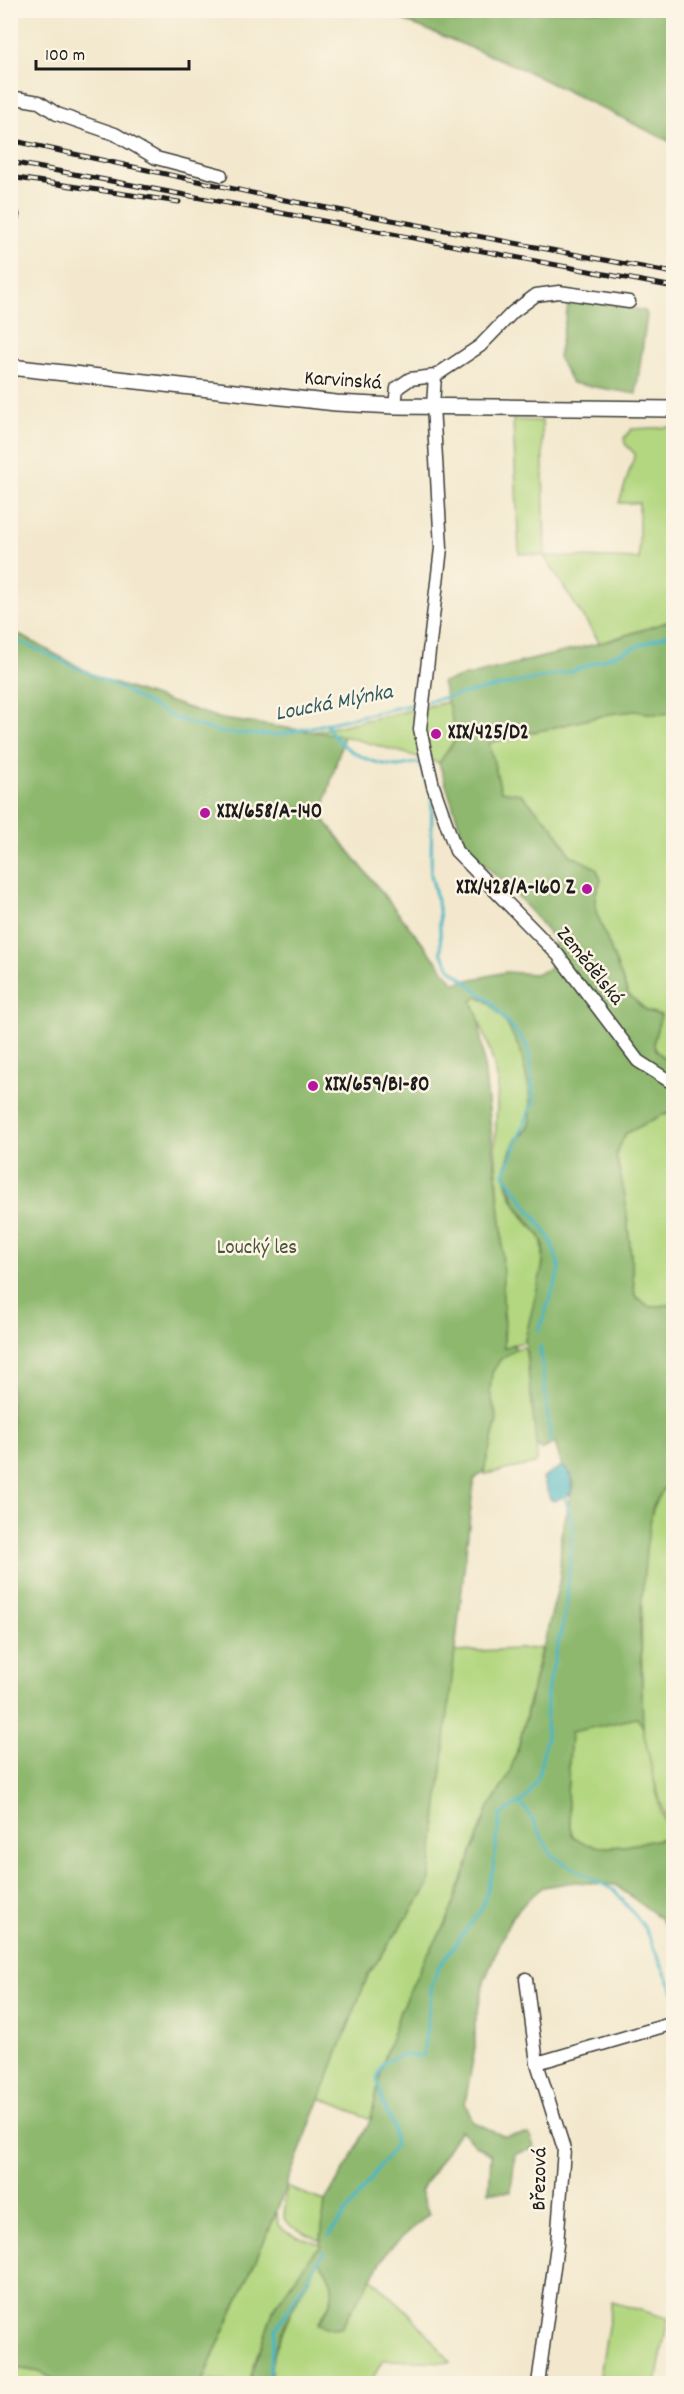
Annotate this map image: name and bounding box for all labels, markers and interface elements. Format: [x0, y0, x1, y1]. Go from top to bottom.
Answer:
scale bar [36, 33, 189, 71]
text: 100 m [45, 44, 85, 69]
street label: Karvinská [303, 364, 383, 400]
water label: Loucká Mlýnka [273, 677, 397, 731]
place label: XIX/425/D2 [448, 719, 529, 749]
marker: XIX/425/D2 [429, 727, 443, 741]
place label: XIX/658/A-140 [217, 798, 322, 828]
marker: XIX/658/A-140 [198, 806, 212, 820]
place label: XIX/428/A-160 Z [456, 874, 576, 904]
marker: XIX/428/A-160 Z [580, 882, 594, 896]
street label: Zemědělská [548, 921, 631, 1013]
place label: XIX/659/B1-80 [325, 1071, 430, 1101]
marker: XIX/659/B1-80 [306, 1079, 320, 1093]
park label: Loucký les [217, 1234, 297, 1264]
street label: Březová [525, 2146, 557, 2211]

